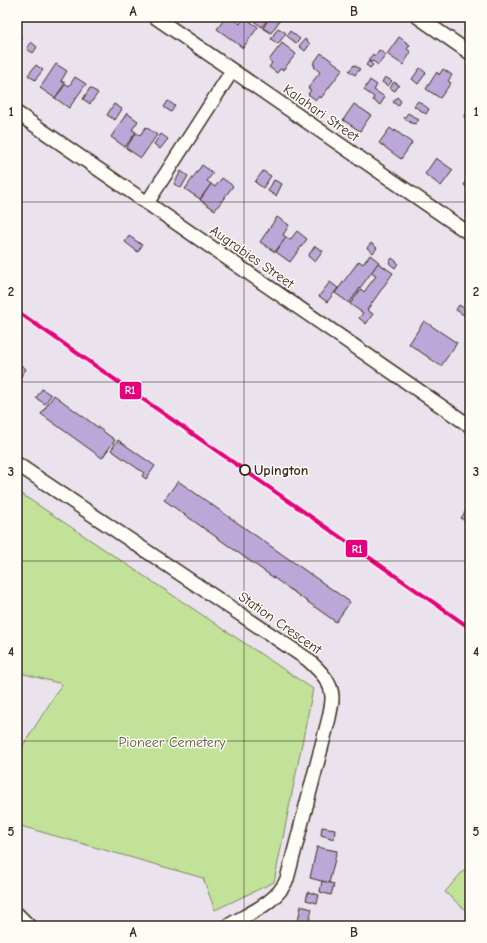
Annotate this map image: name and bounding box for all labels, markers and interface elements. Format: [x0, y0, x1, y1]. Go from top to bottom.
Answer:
text: A [129, 4, 137, 19]
text: B [350, 4, 358, 19]
street label: Kalahari Street [280, 81, 363, 146]
text: 1 [8, 104, 14, 119]
text: 1 [473, 104, 479, 119]
street label: Augrabies Street [207, 222, 298, 293]
text: 2 [8, 284, 14, 299]
text: 2 [473, 284, 479, 299]
line badge: R1 [119, 381, 142, 400]
text: R1 [125, 384, 135, 397]
place label: Upington [254, 462, 308, 479]
text: 3 [8, 464, 14, 479]
marker: Upington [239, 464, 251, 476]
text: 3 [473, 464, 479, 479]
line badge: R1 [345, 539, 368, 558]
text: R1 [352, 543, 362, 556]
street label: Station Crescent [235, 588, 326, 659]
text: 4 [8, 644, 14, 659]
text: 4 [473, 644, 479, 659]
park label: Pioneer Cemetery [118, 734, 226, 751]
text: 5 [8, 824, 15, 839]
text: 5 [473, 824, 480, 839]
text: A [129, 925, 137, 940]
text: B [350, 925, 358, 940]

